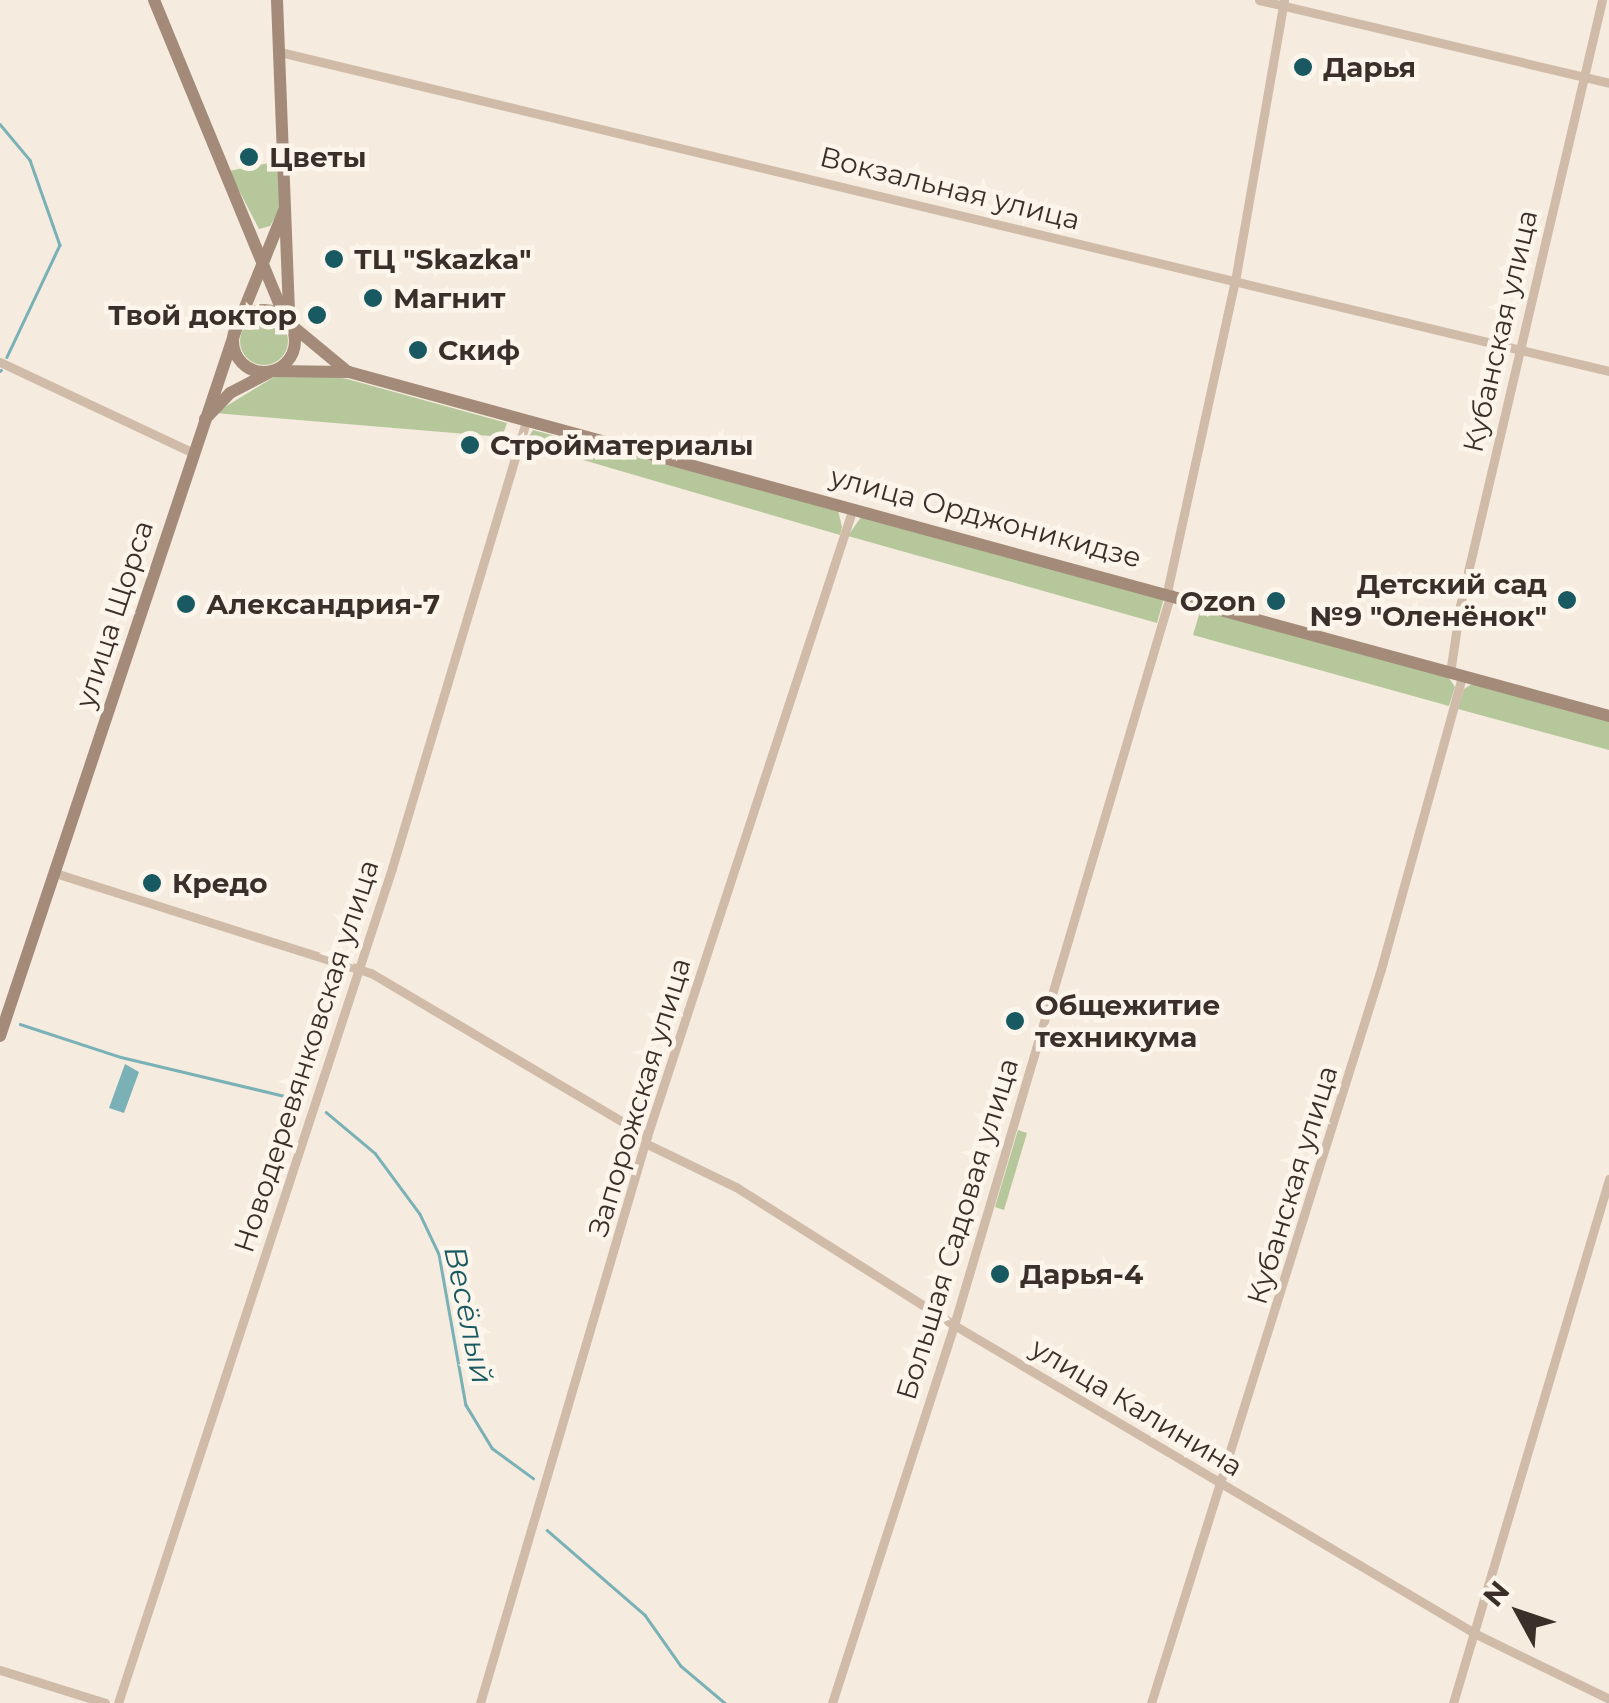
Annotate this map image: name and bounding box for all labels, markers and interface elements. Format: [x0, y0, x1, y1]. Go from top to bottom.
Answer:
place label: Дарья [1323, 50, 1416, 84]
marker: Дарья [1292, 56, 1314, 78]
street label: Вокзальная улица [817, 139, 1083, 237]
place label: Цветы [269, 140, 366, 174]
marker: Цветы [238, 146, 260, 168]
street label: Кубанская улица [1456, 207, 1544, 455]
place label: ТЦ "Skazka" [354, 242, 532, 276]
marker: ТЦ "Skazka" [323, 248, 345, 270]
place label: Магнит [393, 281, 506, 315]
marker: Магнит [362, 287, 384, 309]
place label: Твой доктор [108, 298, 297, 332]
marker: Твой доктор [306, 304, 328, 326]
place label: Скиф [438, 333, 520, 367]
marker: Скиф [407, 339, 429, 361]
place label: Стройматериалы [490, 428, 754, 462]
marker: Стройматериалы [459, 434, 481, 456]
street label: улица Орджоникидзе [827, 459, 1145, 575]
street label: улица Щорса [68, 516, 160, 712]
place label: Детский сад №9 "Оленёнок" [1309, 567, 1547, 633]
place label: Ozon [1180, 584, 1256, 618]
place label: Александрия-7 [206, 587, 440, 621]
marker: Детский сад №9 "Оленёнок" [1556, 589, 1578, 611]
marker: Ozon [1265, 590, 1287, 612]
marker: Александрия-7 [175, 593, 197, 615]
street label: Новодеревянковская улица [227, 855, 385, 1257]
place label: Кредо [172, 866, 268, 900]
marker: Кредо [141, 872, 163, 894]
street label: Запорожская улица [581, 954, 697, 1240]
place label: Общежитие техникума [1035, 988, 1220, 1054]
marker: Общежитие техникума [1004, 1010, 1026, 1032]
street label: Большая Садовая улица [889, 1054, 1025, 1404]
street label: Кубанская улица [1240, 1062, 1344, 1308]
water label: Весёлый [436, 1243, 500, 1387]
place label: Дарья-4 [1020, 1257, 1143, 1291]
marker: Дарья-4 [989, 1263, 1011, 1285]
street label: улица Калинина [1025, 1331, 1249, 1483]
north arrow [1469, 1563, 1569, 1663]
text: N [1476, 1574, 1516, 1613]

